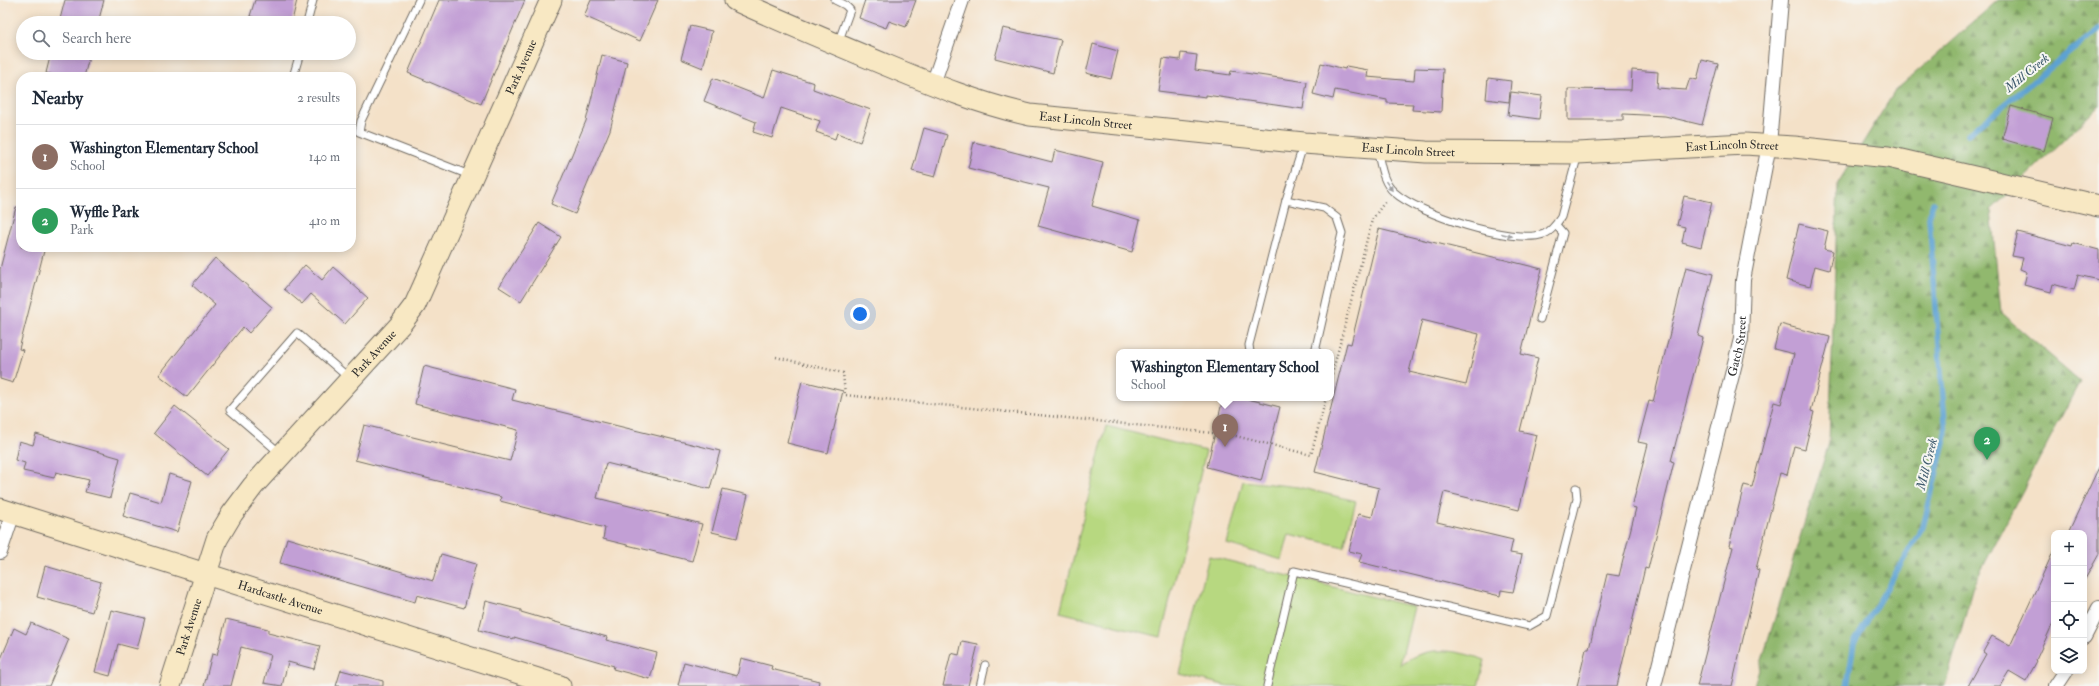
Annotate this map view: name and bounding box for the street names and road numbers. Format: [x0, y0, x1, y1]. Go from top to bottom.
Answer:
street label: Park Avenue [502, 37, 540, 97]
street label: East Lincoln Street [1038, 108, 1133, 133]
street label: East Lincoln Street [1685, 136, 1779, 155]
street label: East Lincoln Street [1361, 140, 1455, 160]
street label: Gatch Street [1724, 316, 1749, 378]
street label: Park Avenue [349, 327, 400, 380]
street label: Hardcastle Avenue [236, 577, 325, 618]
street label: Park Avenue [173, 596, 205, 657]

